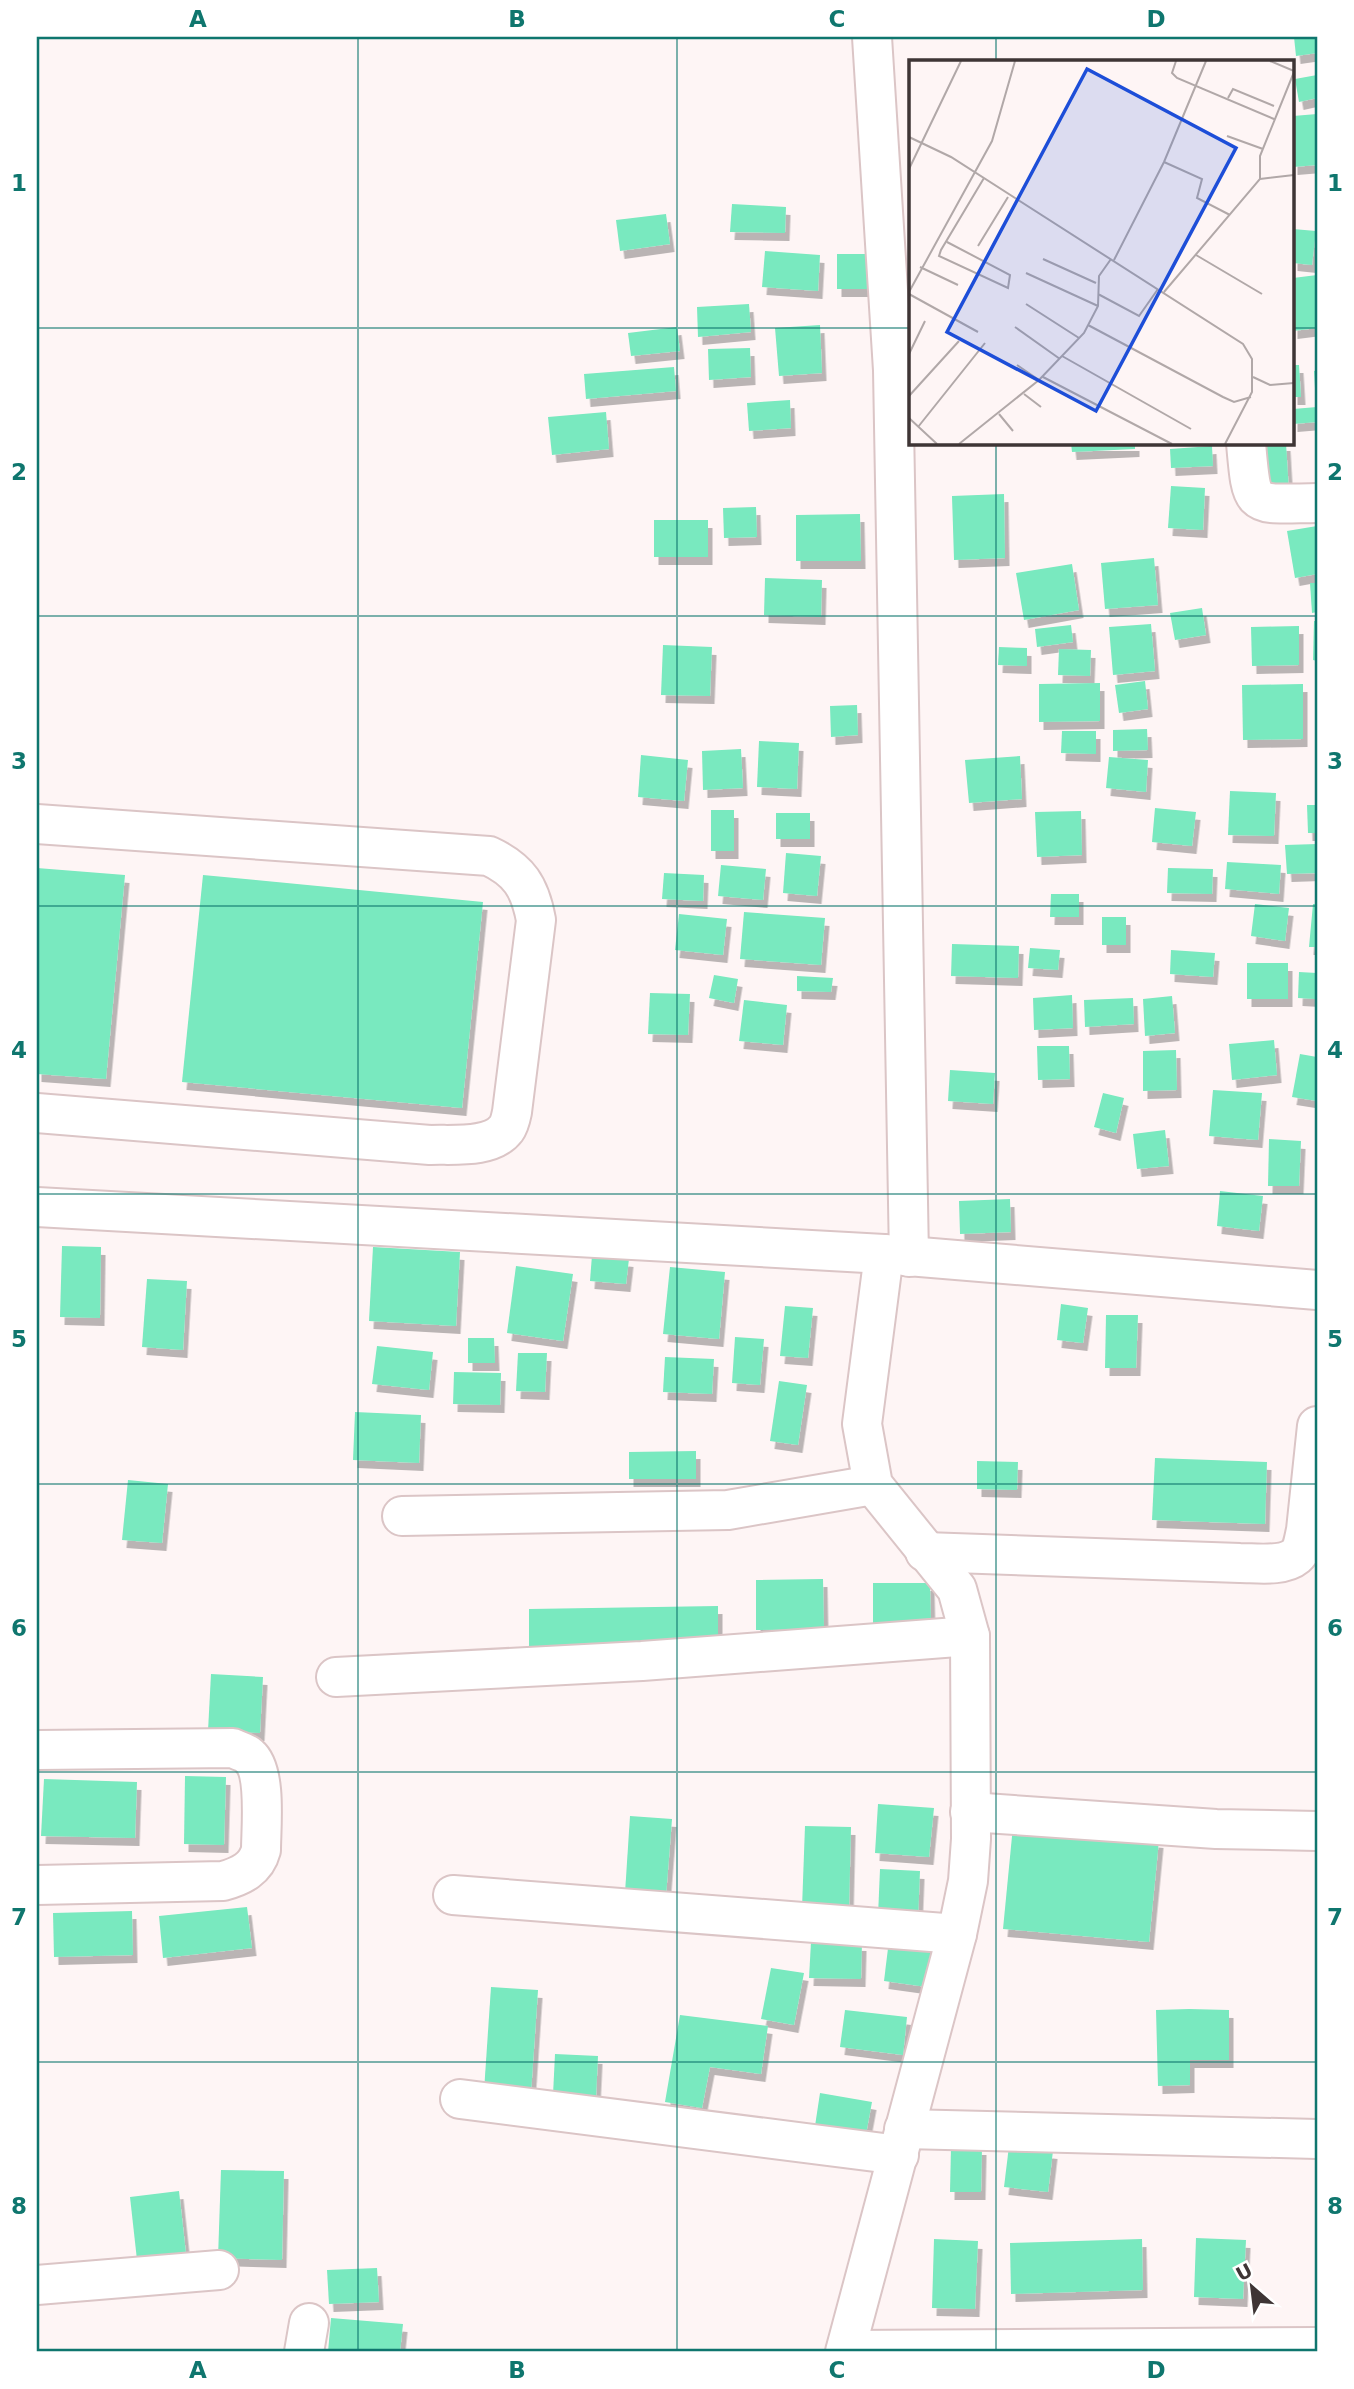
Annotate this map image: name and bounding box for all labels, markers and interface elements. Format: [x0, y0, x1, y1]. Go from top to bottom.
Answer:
text: A [189, 6, 207, 32]
text: B [508, 6, 526, 32]
text: C [829, 6, 845, 32]
text: D [1146, 6, 1166, 32]
inset map [909, 60, 1294, 444]
text: 1 [11, 170, 27, 196]
text: 1 [1327, 170, 1343, 196]
text: 2 [11, 459, 27, 485]
text: 2 [1327, 459, 1343, 485]
text: 3 [11, 748, 27, 774]
text: 3 [1327, 748, 1343, 774]
text: 4 [11, 1037, 27, 1063]
text: 4 [1327, 1037, 1343, 1063]
text: 5 [11, 1326, 27, 1352]
text: 5 [1327, 1326, 1343, 1352]
text: 6 [11, 1615, 27, 1641]
text: 6 [1327, 1615, 1343, 1641]
text: 7 [11, 1904, 27, 1930]
text: 7 [1327, 1904, 1343, 1930]
text: 8 [11, 2193, 27, 2219]
text: 8 [1327, 2193, 1343, 2219]
north arrow [1218, 2252, 1288, 2322]
text: U [1232, 2259, 1256, 2285]
text: A [189, 2357, 207, 2383]
text: B [508, 2357, 526, 2383]
text: C [829, 2357, 845, 2383]
text: D [1146, 2357, 1166, 2383]

